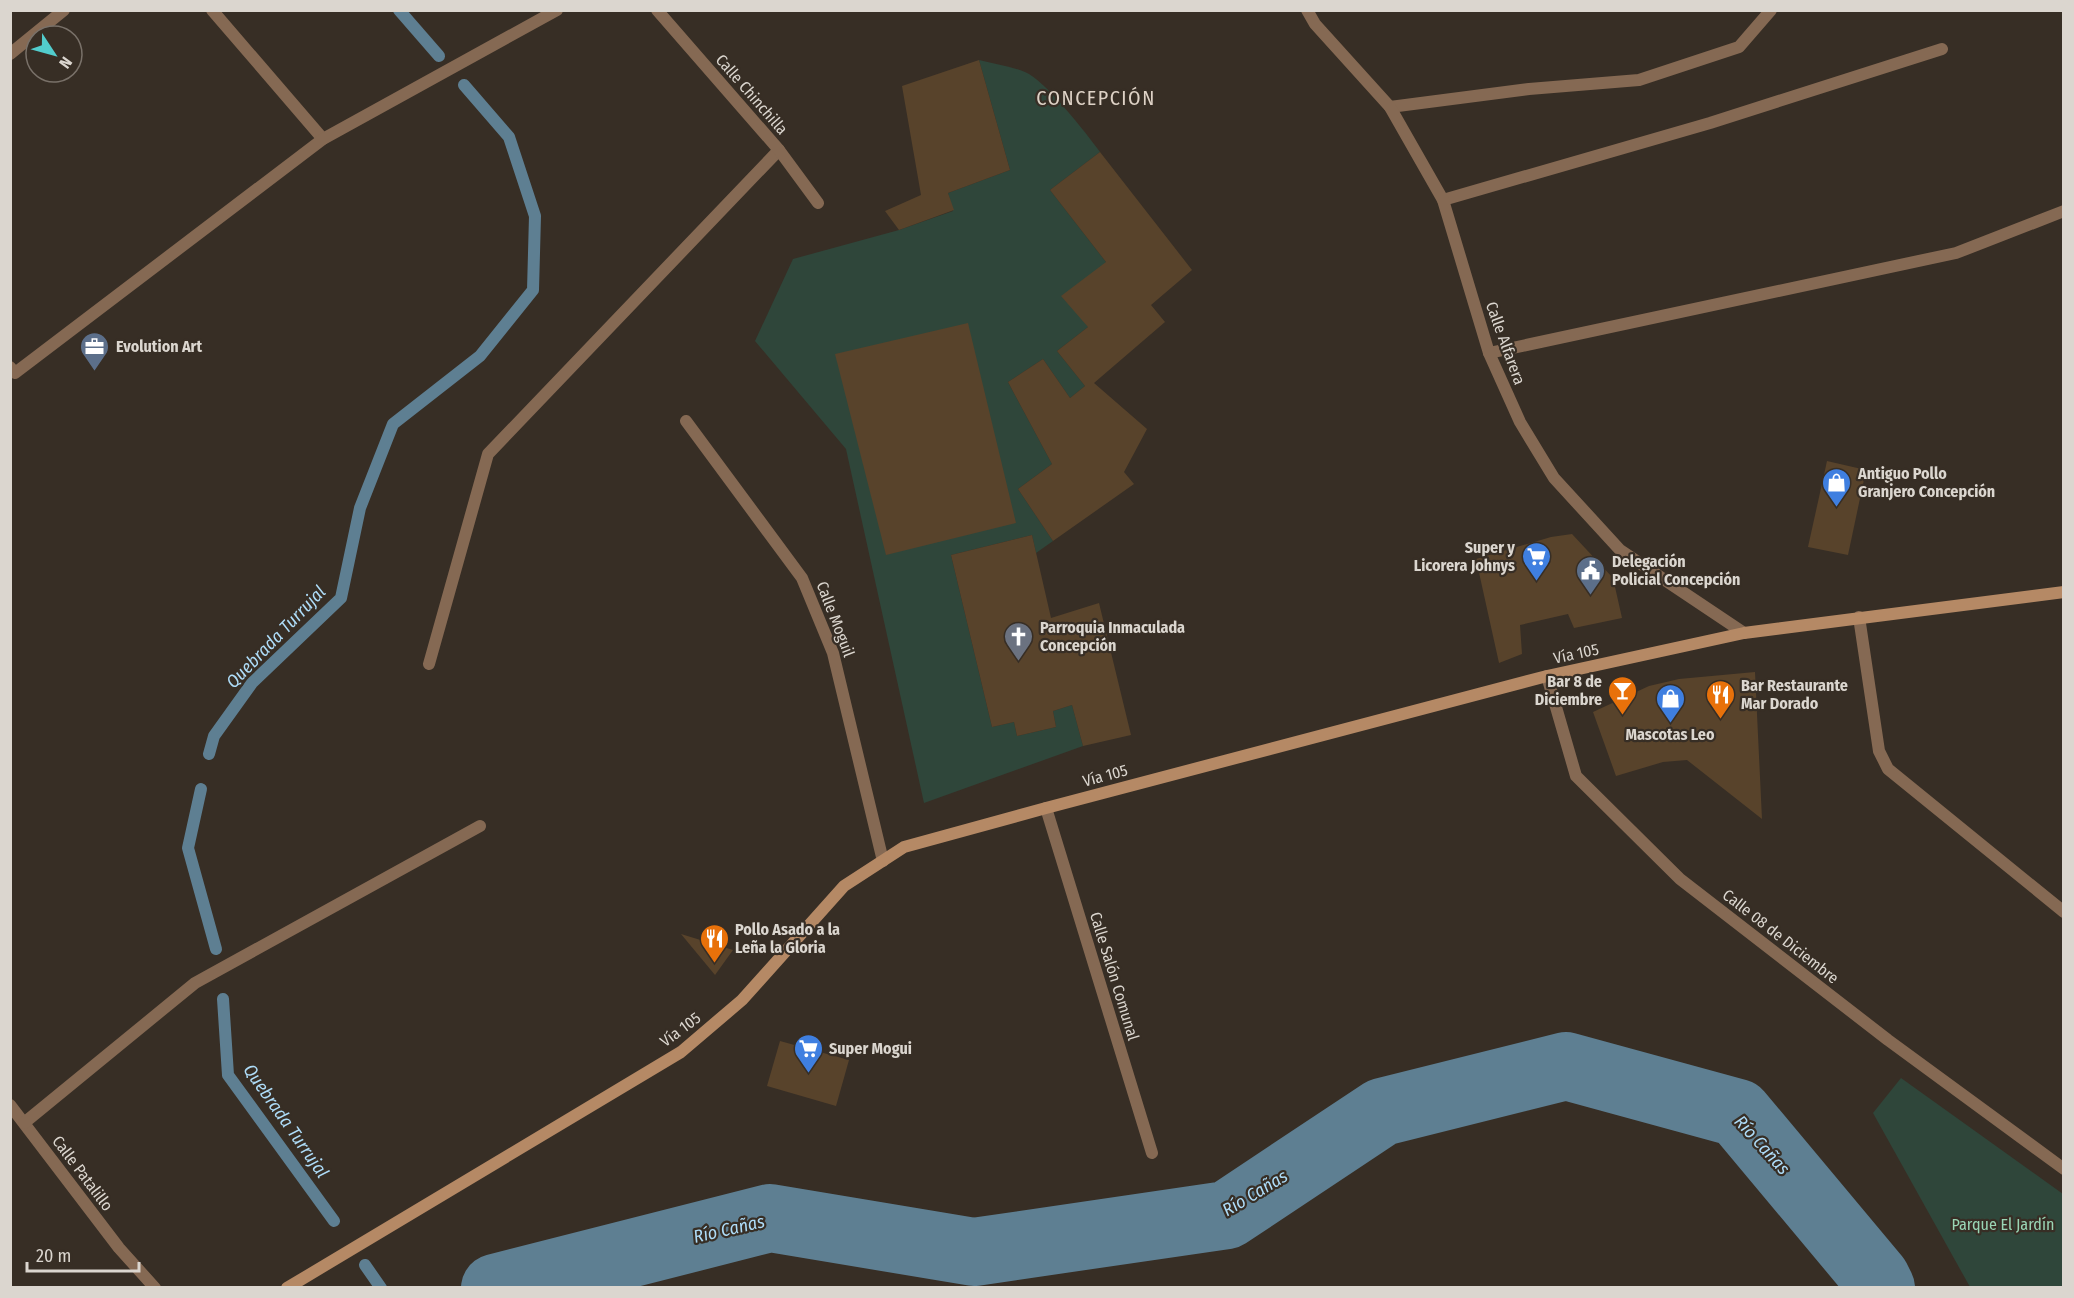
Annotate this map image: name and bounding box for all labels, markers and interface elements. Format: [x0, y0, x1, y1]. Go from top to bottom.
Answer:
north arrow [24, 24, 84, 84]
street label: Calle Chinchilla [712, 50, 792, 138]
text: N [55, 53, 76, 72]
district label: CONCEPCIÓN [1036, 86, 1156, 110]
street label: Calle Alfarera [1482, 299, 1529, 387]
office icon: Evolution Art [79, 330, 111, 372]
place label: Evolution Art [116, 337, 202, 356]
place label: Antiguo Pollo Granjero Concepción [1857, 464, 1995, 501]
shop icon: Antiguo Pollo Granjero Concepción [1821, 466, 1853, 508]
place label: Super y Licorera Johnys [1414, 538, 1515, 575]
supermarket icon: Super y Licorera Johnys [1520, 540, 1552, 582]
place label: Delegación Policial Concepción [1612, 552, 1740, 589]
public building icon: Delegación Policial Concepción [1575, 554, 1607, 596]
street label: Calle Moguil [812, 579, 859, 660]
water label: Quebrada Turrujal [222, 581, 331, 693]
place label: Parroquia Inmaculada Concepción [1040, 618, 1185, 655]
church icon: Parroquia Inmaculada Concepción [1003, 620, 1035, 662]
street label: Vía 105 [1552, 639, 1601, 668]
place label: Bar 8 de Diciembre [1535, 672, 1602, 709]
bar icon: Bar 8 de Diciembre [1607, 674, 1639, 716]
place label: Bar Restaurante Mar Dorado [1741, 676, 1848, 713]
restaurant icon: Bar Restaurante Mar Dorado [1704, 678, 1736, 720]
shop icon: Mascotas Leo [1654, 682, 1686, 724]
place label: Mascotas Leo [1625, 725, 1715, 744]
street label: Vía 105 [1081, 760, 1130, 791]
street label: Calle 08 de Diciembre [1719, 885, 1843, 988]
street label: Calle Salón Comunal [1086, 910, 1143, 1043]
place label: Pollo Asado a la Leña la Gloria [735, 920, 840, 957]
restaurant icon: Pollo Asado a la Leña la Gloria [698, 922, 730, 964]
street label: Vía 105 [656, 1008, 704, 1051]
supermarket icon: Super Mogui [792, 1032, 824, 1074]
place label: Super Mogui [829, 1039, 912, 1058]
water label: Quebrada Turrujal [239, 1060, 334, 1182]
water label: Río Cañas [1730, 1111, 1795, 1180]
street label: Calle Patalillo [48, 1132, 117, 1215]
water label: Río Cañas [1218, 1165, 1292, 1221]
water label: Río Cañas [691, 1210, 767, 1248]
park label: Parque El Jardín [1951, 1215, 2055, 1234]
scale bar [27, 1235, 140, 1273]
text: 20 m [36, 1245, 71, 1267]

